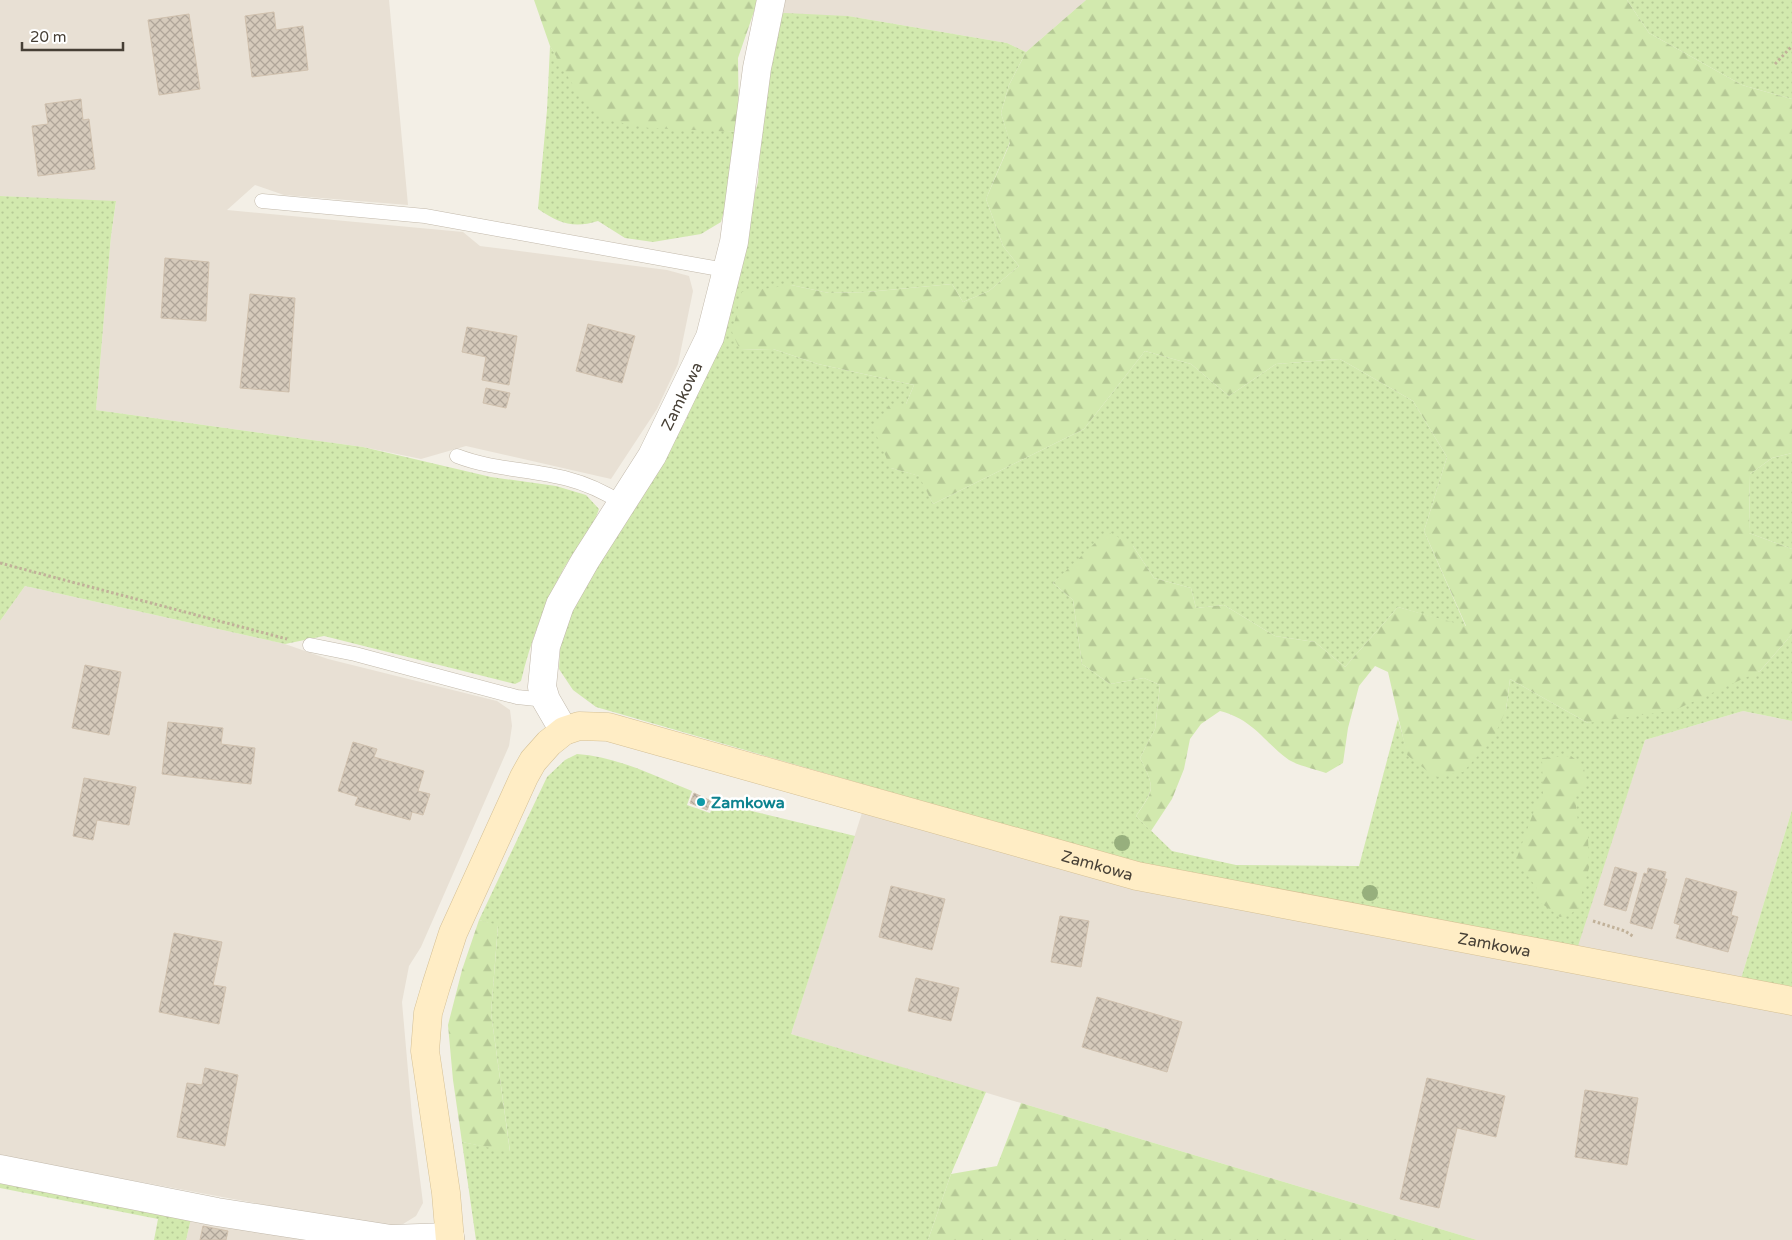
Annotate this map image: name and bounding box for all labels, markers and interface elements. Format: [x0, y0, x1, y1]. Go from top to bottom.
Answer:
scale bar [22, 20, 124, 52]
text: 20 m [30, 28, 67, 46]
street label: Zamkowa [657, 359, 707, 434]
place label: Zamkowa [711, 793, 785, 813]
marker: Zamkowa [695, 796, 707, 808]
street label: Zamkowa [1059, 846, 1135, 885]
street label: Zamkowa [1456, 928, 1532, 962]

